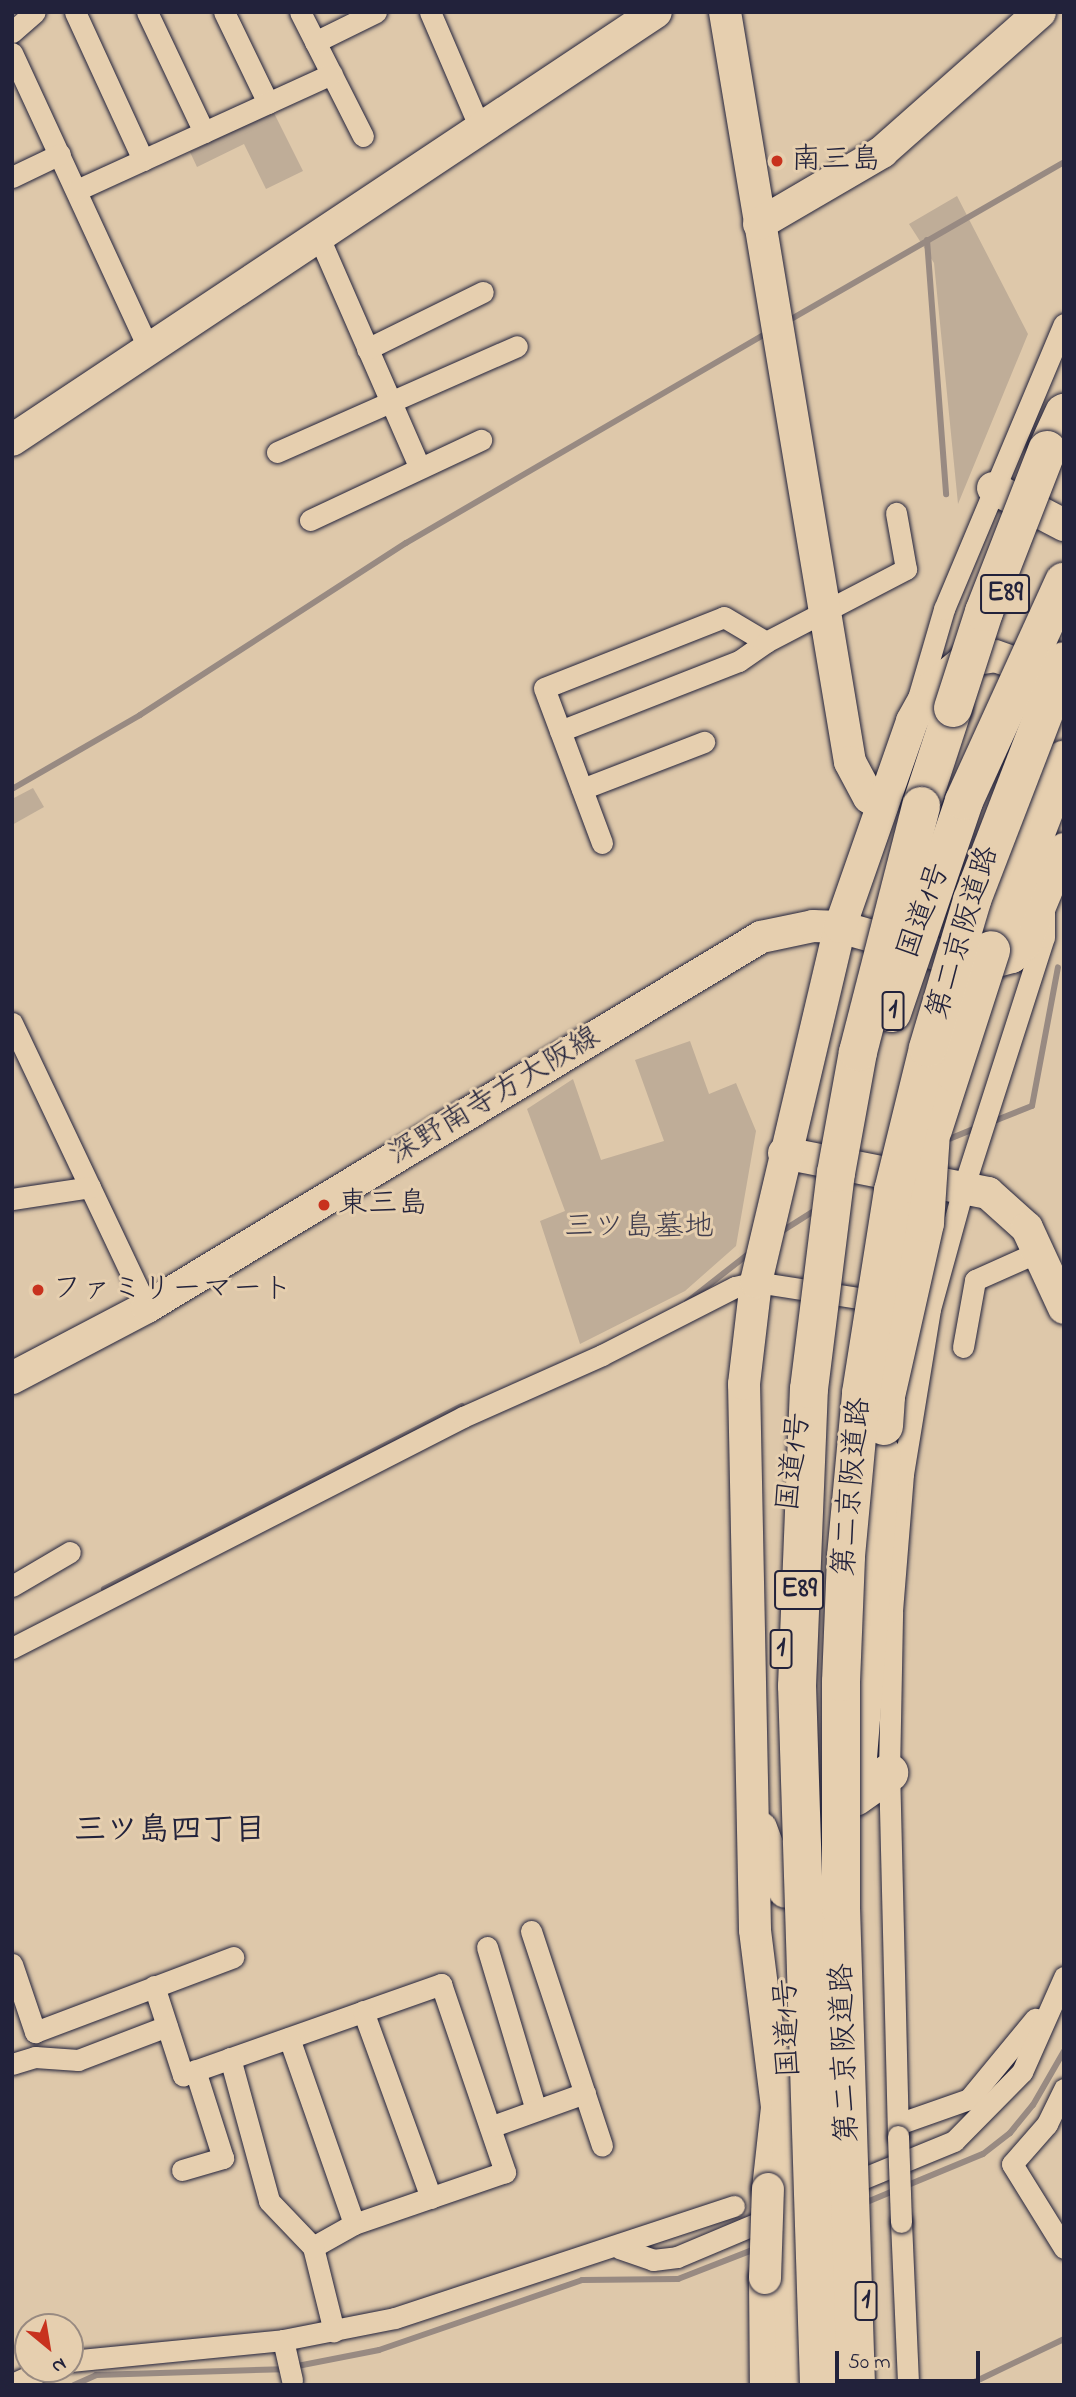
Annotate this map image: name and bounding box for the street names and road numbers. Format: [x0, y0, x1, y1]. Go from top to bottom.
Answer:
road number: E89 [979, 570, 1031, 618]
street label: 第二京阪道路 [920, 842, 1008, 1024]
street label: 国道1号 [891, 858, 959, 964]
road number: 1 [881, 986, 905, 1036]
street label: 深野南寺方大阪線 [383, 1020, 607, 1174]
street label: 第二京阪道路 [827, 1396, 879, 1578]
street label: 国道1号 [771, 1410, 819, 1514]
road number: E89 [773, 1566, 825, 1614]
road number: 1 [769, 1624, 793, 1674]
street label: 第二京阪道路 [825, 1962, 867, 2144]
street label: 国道1号 [769, 1978, 809, 2078]
road number: 1 [854, 2276, 878, 2326]

